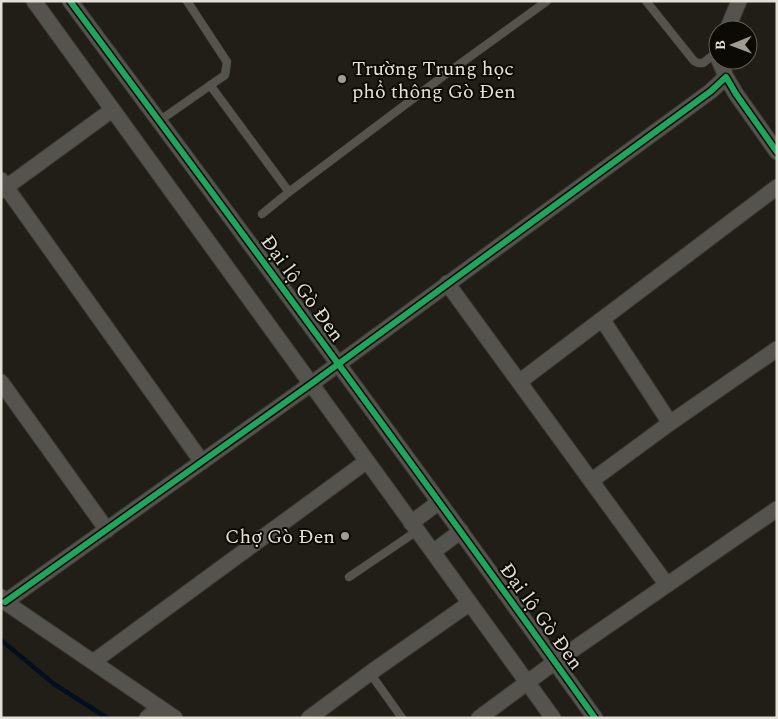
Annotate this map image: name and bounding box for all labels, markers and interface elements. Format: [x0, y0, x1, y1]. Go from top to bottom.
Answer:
north arrow [708, 20, 758, 70]
text: B [710, 40, 731, 50]
place label: Trường Trung học phổ thông Gò Đen [352, 54, 516, 107]
marker: Trường Trung học phổ thông Gò Đen [336, 73, 348, 85]
street label: Đại lộ Gò Đen [253, 229, 351, 348]
place label: Chợ Gò Đen [225, 522, 335, 552]
marker: Chợ Gò Đen [339, 530, 351, 542]
street label: Đại lộ Gò Đen [492, 557, 590, 676]

